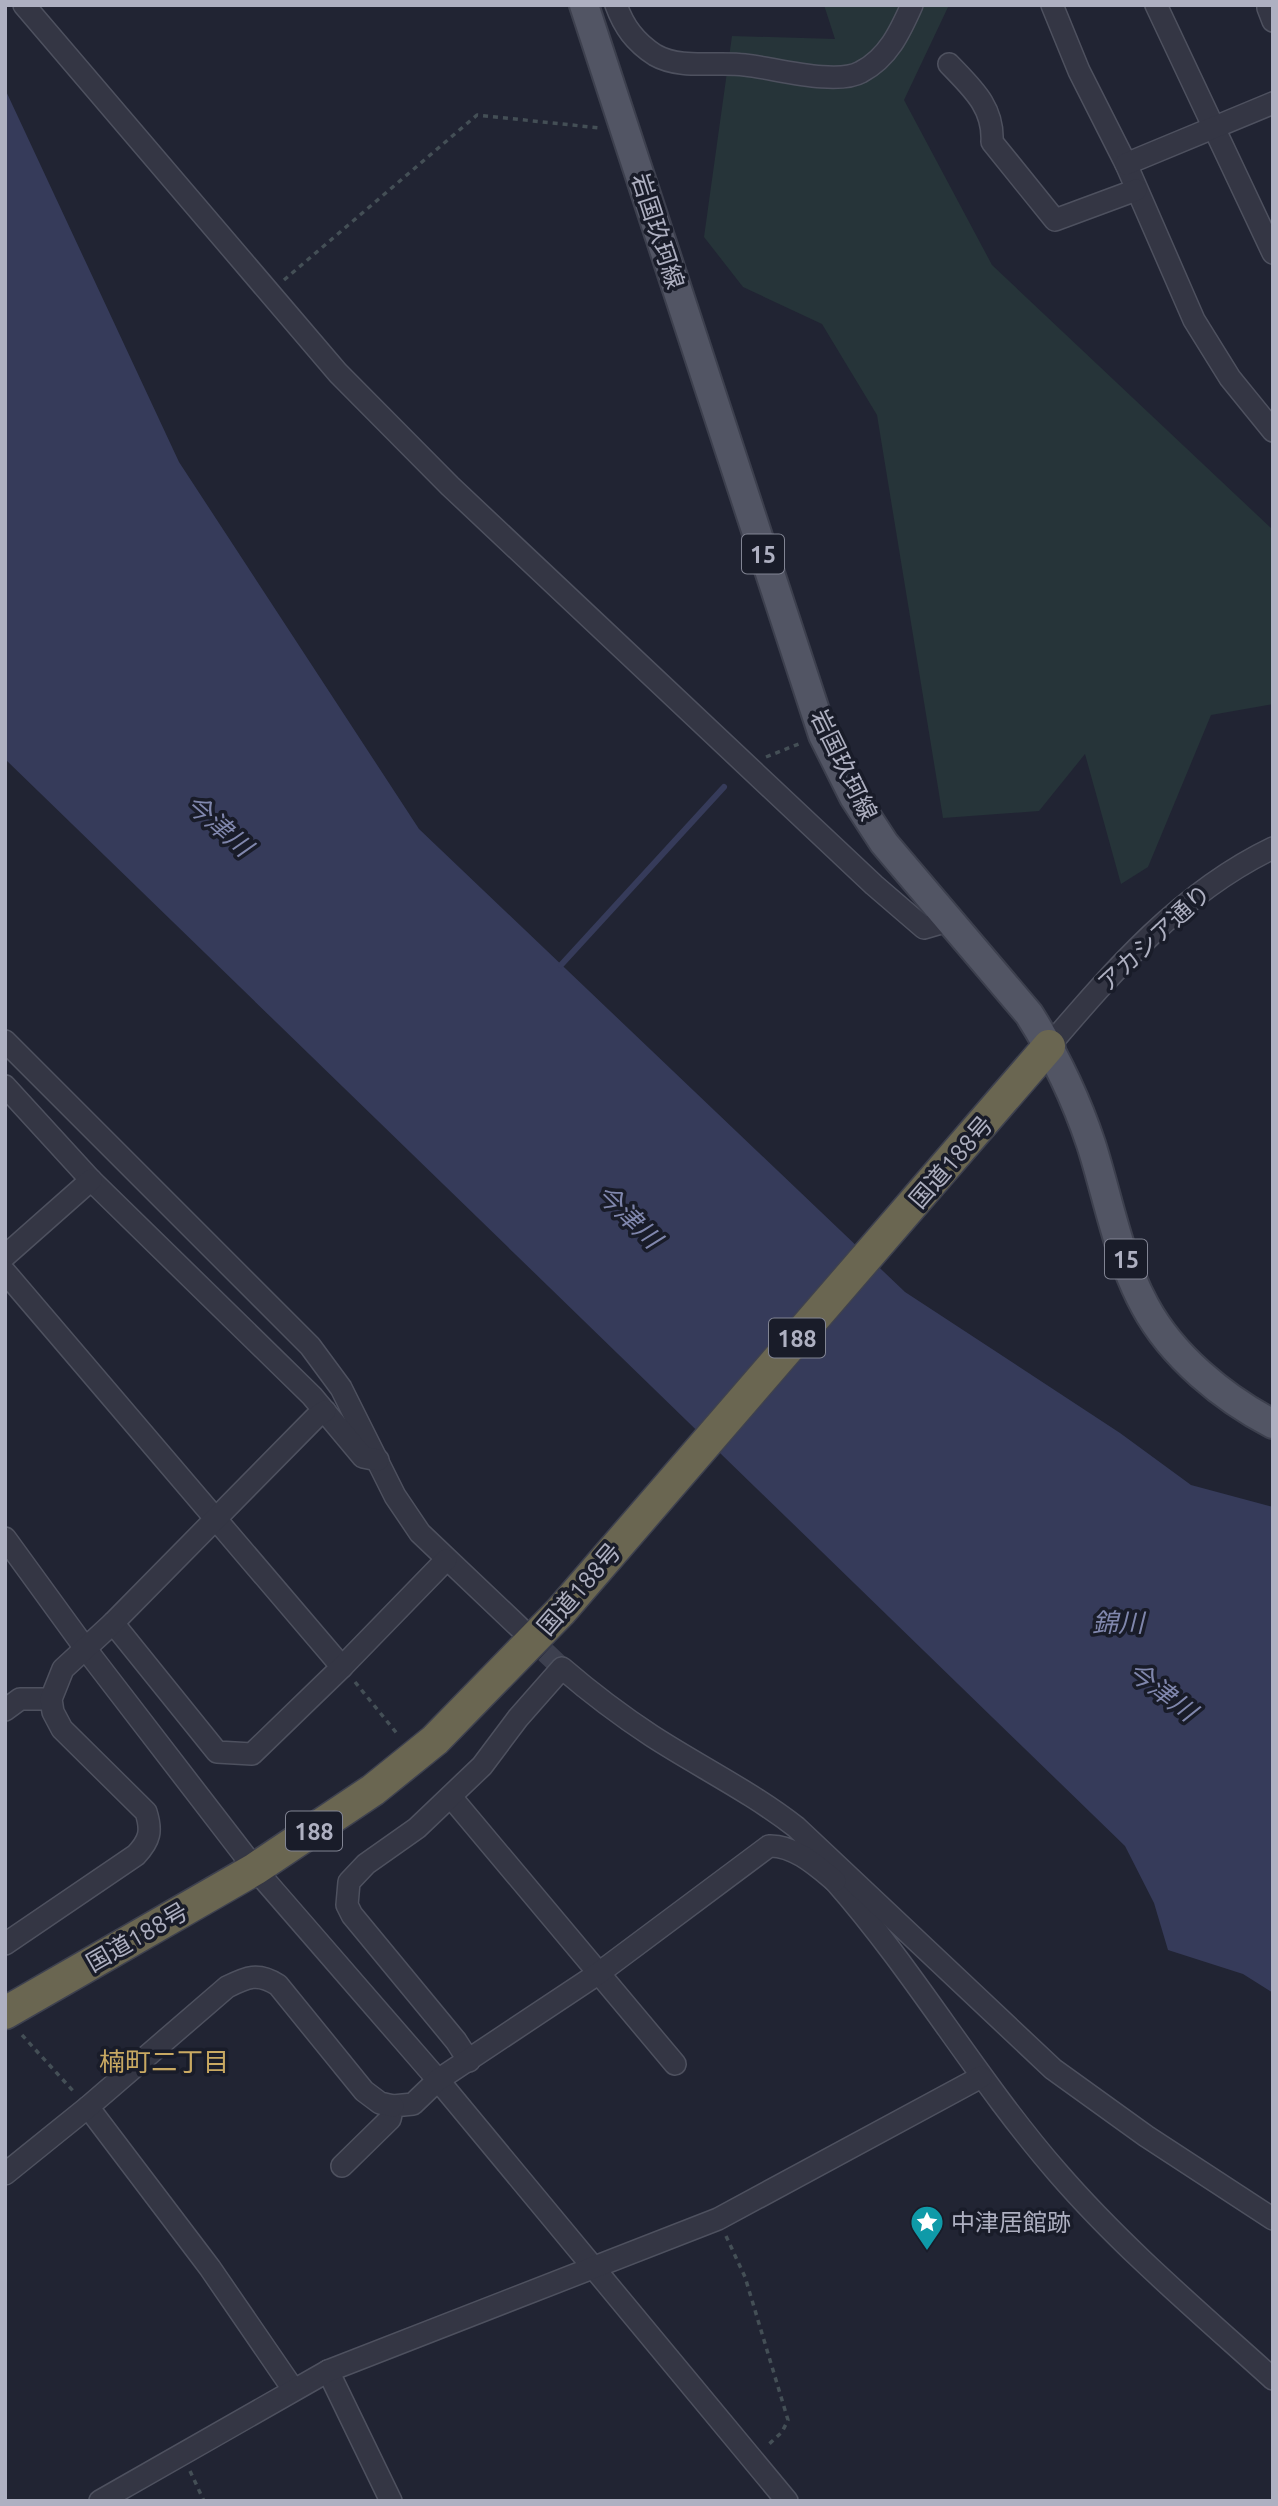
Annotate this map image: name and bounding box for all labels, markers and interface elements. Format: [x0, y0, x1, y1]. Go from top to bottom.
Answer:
street label: 岩国玖珂線 [627, 170, 689, 292]
road number: 15 [742, 534, 784, 574]
street label: 岩国玖珂線 [806, 705, 882, 825]
water label: 今津川 [180, 788, 260, 863]
street label: アカシア通り [1092, 879, 1216, 997]
street label: 国道188号 [904, 1111, 998, 1213]
water label: 今津川 [591, 1178, 669, 1256]
road number: 15 [1105, 1240, 1147, 1278]
road number: 188 [769, 1318, 825, 1358]
street label: 国道188号 [532, 1538, 626, 1640]
water label: 錦川 [1092, 1608, 1147, 1637]
water label: 今津川 [1122, 1656, 1204, 1728]
road number: 188 [286, 1812, 342, 1850]
street label: 国道188号 [81, 1897, 193, 1977]
district label: 楠町二丁目 [99, 2047, 229, 2076]
place icon: 中津居館跡 [908, 2203, 946, 2252]
place label: 中津居館跡 [951, 2209, 1071, 2236]

